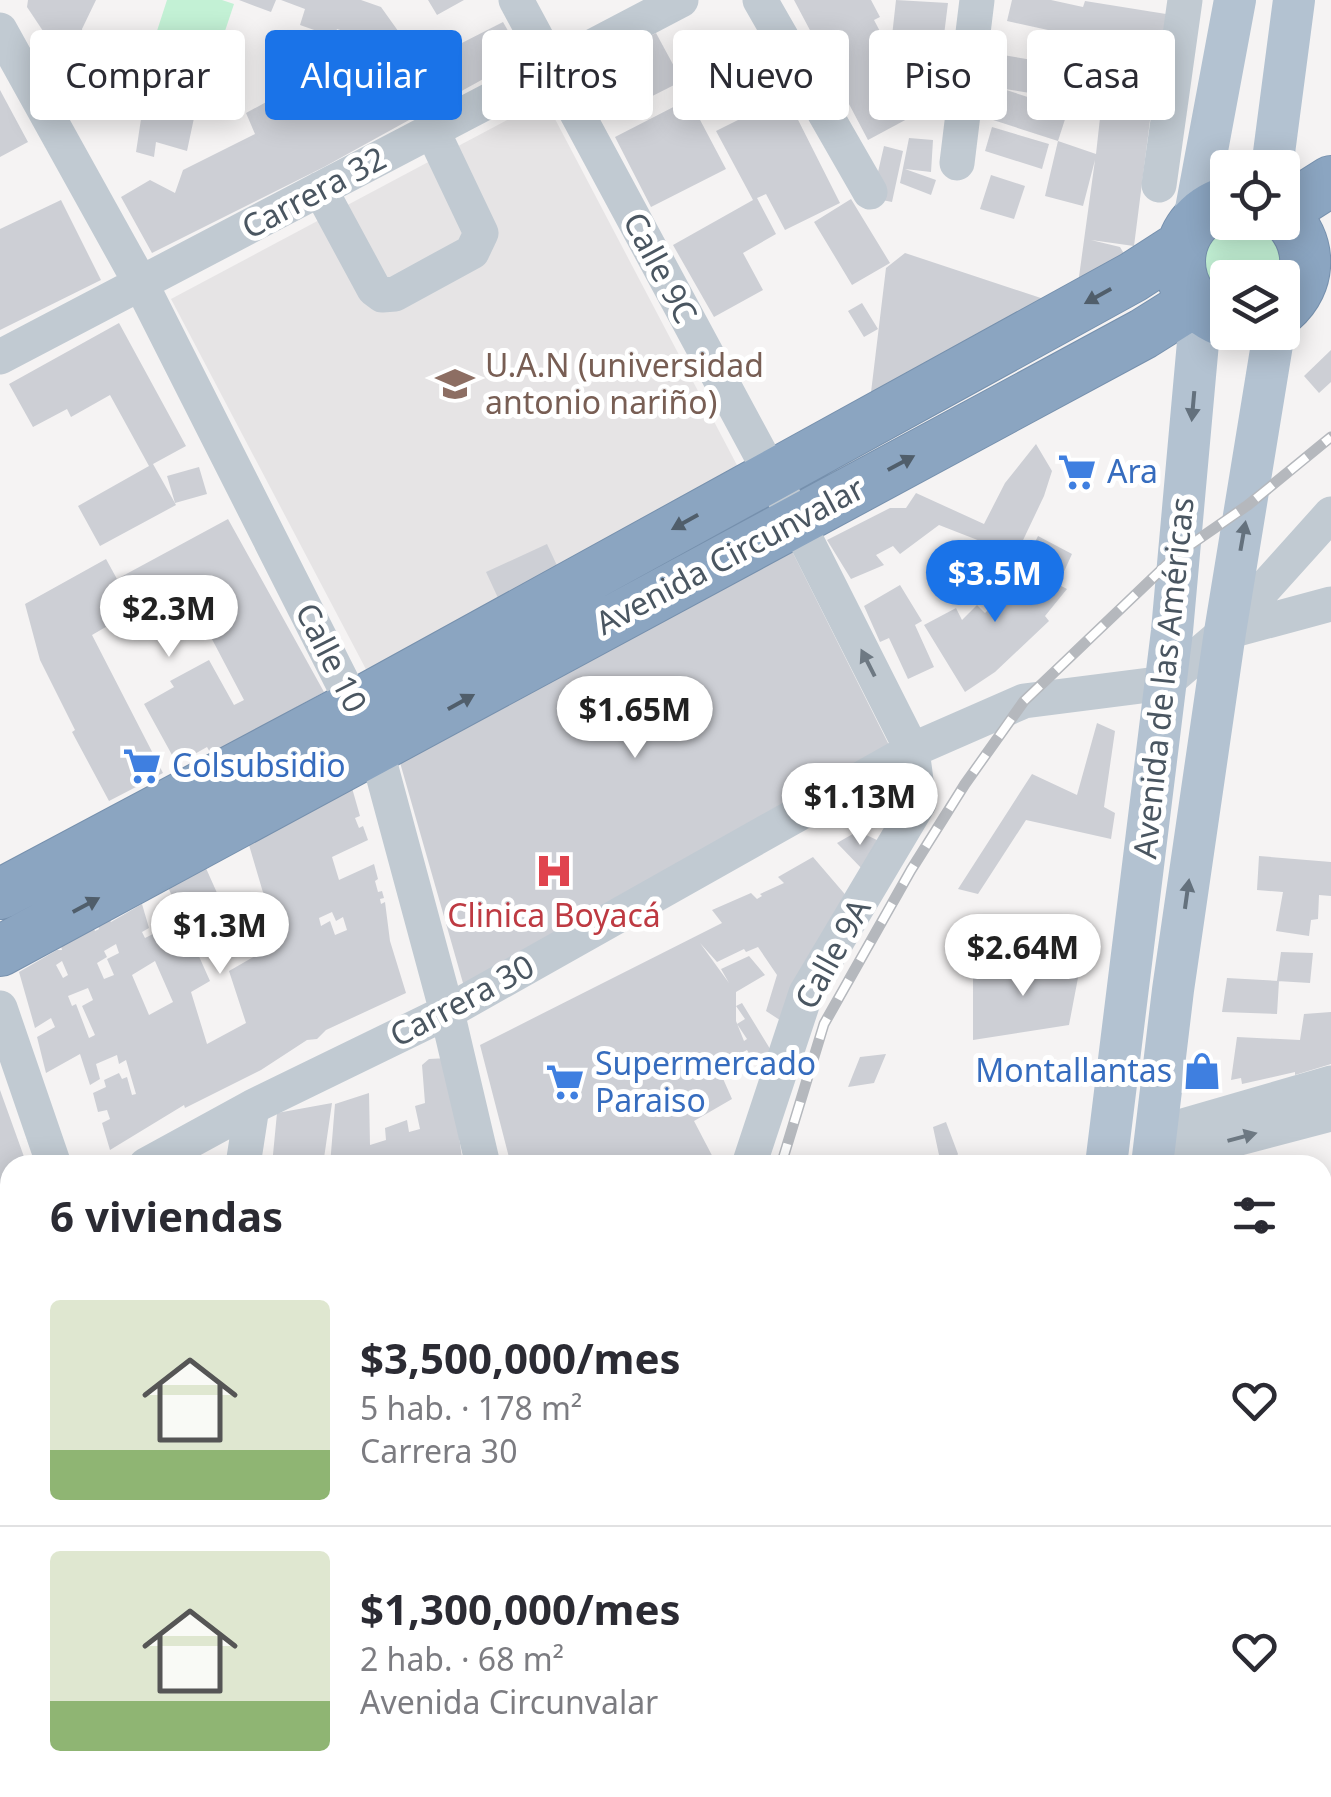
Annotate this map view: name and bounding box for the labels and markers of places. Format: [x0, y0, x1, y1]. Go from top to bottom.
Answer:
place label: U.A.N (universidad antonio nariño) [485, 343, 764, 423]
school or university icon: U.A.N (universidad antonio nariño) [434, 363, 476, 405]
place label: Ara [1107, 449, 1158, 492]
supermarket icon: Ara [1056, 451, 1098, 493]
pin: $3.5M [925, 540, 1065, 625]
pin: $2.3M [99, 575, 239, 660]
pin: $1.65M [554, 676, 716, 761]
place label: Colsubsidio [172, 743, 346, 786]
supermarket icon: Colsubsidio [121, 745, 163, 787]
pin: $1.13M [779, 763, 941, 848]
hospital icon: Clinica Boyacá [533, 850, 575, 892]
pin: $1.3M [150, 892, 290, 977]
place label: Clinica Boyacá [447, 893, 661, 936]
pin: $2.64M [942, 914, 1104, 999]
place label: Supermercado Paraiso [595, 1041, 816, 1121]
place label: Montallantas [975, 1048, 1172, 1091]
shop icon: Montallantas [1181, 1050, 1223, 1092]
supermarket icon: Supermercado Paraiso [544, 1061, 586, 1103]

